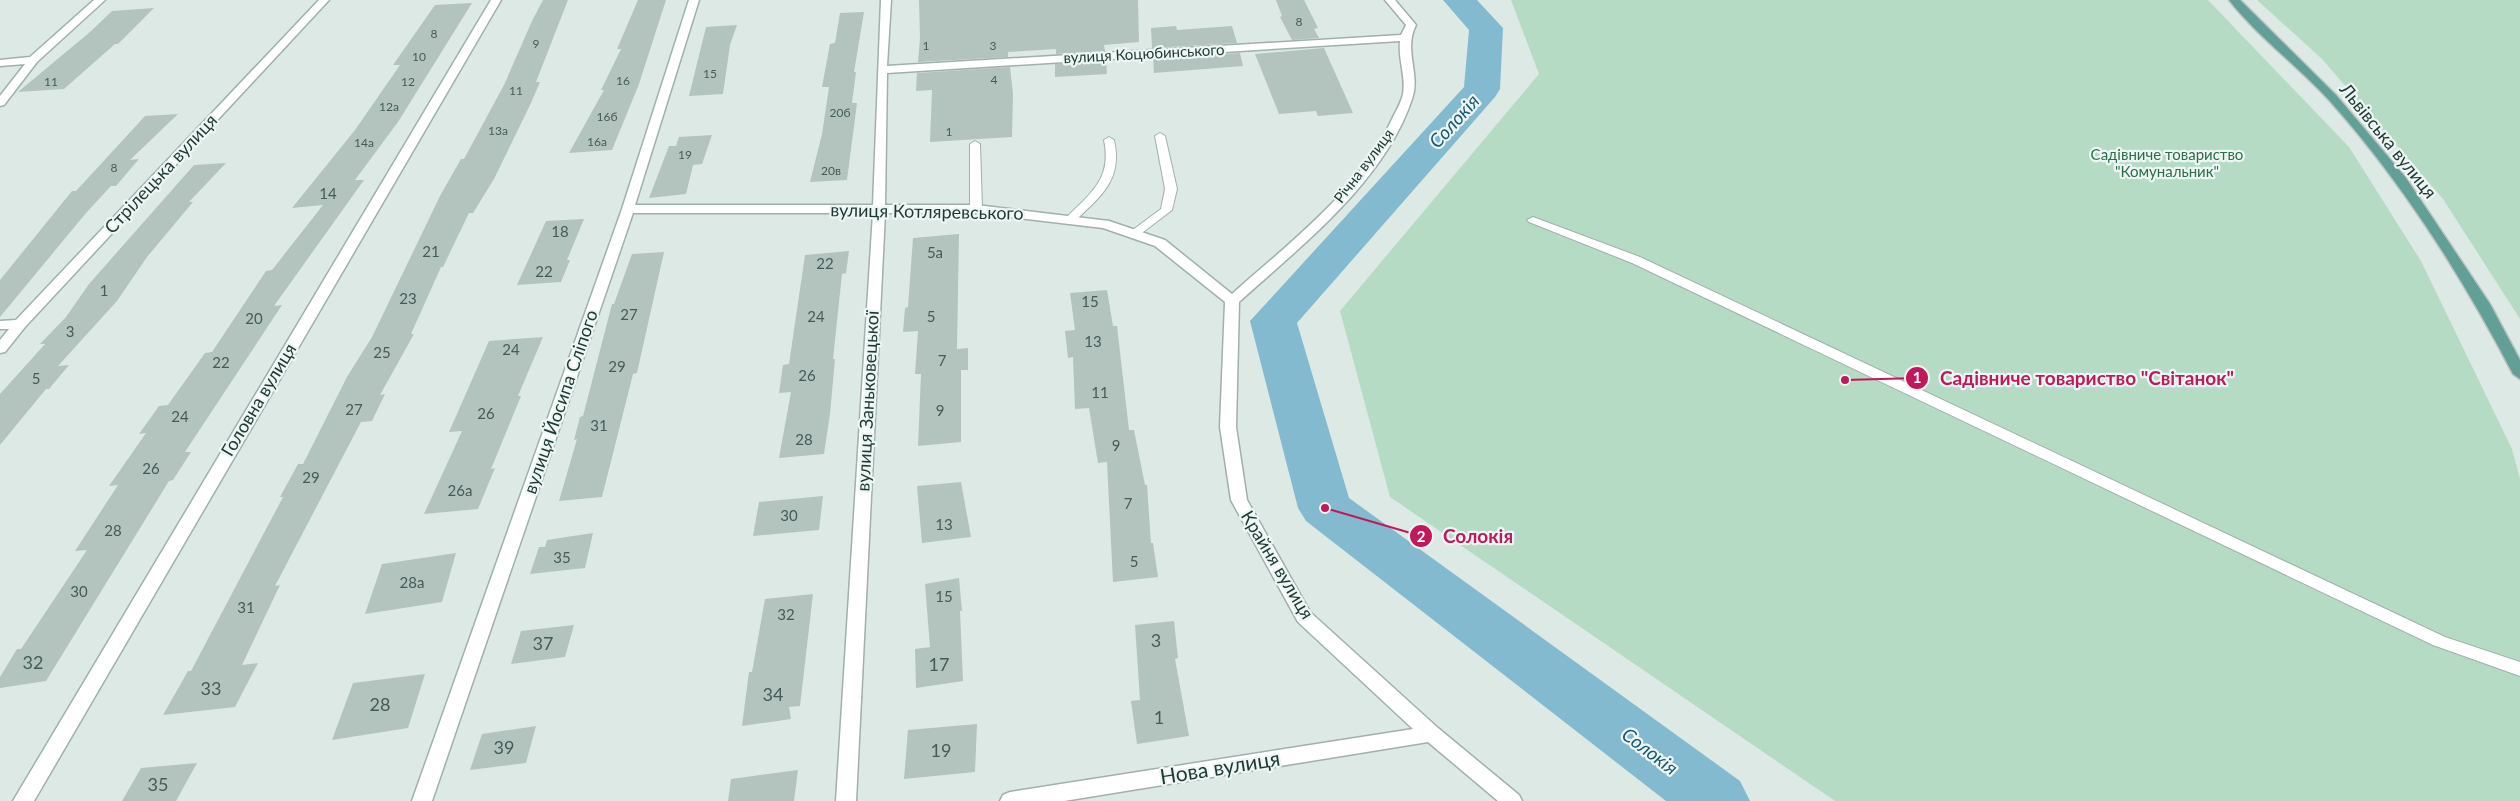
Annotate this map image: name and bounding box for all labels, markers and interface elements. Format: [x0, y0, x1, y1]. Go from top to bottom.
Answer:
house number: 8 [1296, 14, 1303, 29]
house number: 8 [431, 26, 438, 41]
house number: 9 [533, 36, 540, 51]
house number: 1 [923, 38, 930, 53]
house number: 3 [990, 38, 997, 53]
street label: вулиця Коцюбинського [1063, 40, 1225, 66]
house number: 10 [412, 49, 426, 64]
house number: 15 [703, 66, 717, 81]
house number: 4 [991, 72, 998, 87]
house number: 16 [616, 73, 630, 88]
house number: 11 [44, 74, 58, 89]
house number: 12 [401, 74, 415, 89]
street label: Львівська вулиця [2335, 78, 2442, 202]
house number: 11 [509, 83, 523, 98]
water label: Солокія [1424, 89, 1484, 152]
house number: 12а [379, 99, 399, 114]
house number: 20б [830, 105, 850, 120]
street label: Стрілецька вулиця [99, 109, 221, 238]
house number: 16б [597, 109, 617, 124]
house number: 13а [488, 123, 508, 138]
house number: 1 [946, 124, 953, 139]
street label: Річна вулиця [1329, 125, 1397, 206]
house number: 16а [587, 134, 607, 149]
house number: 14а [354, 135, 374, 150]
park label: Садівниче товариство "Комунальник" [2091, 145, 2243, 180]
house number: 19 [678, 147, 692, 162]
house number: 8 [111, 160, 118, 175]
house number: 20в [821, 163, 841, 178]
house number: 14 [319, 184, 337, 202]
street label: вулиця Котляревського [830, 198, 1024, 224]
house number: 18 [551, 222, 569, 240]
house number: 21 [422, 242, 440, 260]
house number: 5а [927, 243, 943, 261]
house number: 22 [816, 254, 834, 272]
house number: 22 [535, 262, 553, 280]
house number: 1 [100, 281, 108, 299]
house number: 23 [399, 289, 417, 307]
house number: 15 [1081, 292, 1099, 310]
house number: 27 [620, 305, 638, 323]
street label: вулиця Йосипа Сліпого [518, 307, 602, 497]
house number: 24 [807, 307, 825, 325]
house number: 5 [927, 307, 935, 325]
house number: 20 [245, 309, 263, 327]
street label: вулиця Заньковецької [851, 309, 883, 492]
house number: 3 [66, 322, 74, 340]
house number: 13 [1084, 332, 1102, 350]
street label: Головна вулиця [216, 339, 300, 460]
house number: 24 [502, 340, 520, 358]
house number: 25 [373, 343, 391, 361]
house number: 7 [938, 351, 947, 369]
house number: 22 [212, 353, 230, 371]
house number: 29 [608, 357, 626, 375]
callout: Садівниче товариство "Світанок" [1905, 361, 2244, 395]
house number: 26 [798, 366, 816, 384]
text: Садівниче товариство "Світанок" [1940, 366, 2234, 389]
text: 1 [1913, 368, 1921, 386]
house number: 5 [32, 369, 40, 387]
house number: 11 [1091, 383, 1109, 401]
house number: 27 [345, 400, 363, 418]
house number: 9 [936, 401, 944, 419]
house number: 26 [477, 404, 495, 422]
house number: 24 [171, 407, 189, 425]
house number: 31 [590, 416, 608, 434]
house number: 28 [795, 430, 813, 448]
house number: 9 [1112, 436, 1120, 454]
house number: 26 [142, 459, 160, 477]
house number: 29 [302, 468, 320, 486]
house number: 26а [448, 481, 472, 499]
house number: 7 [1124, 494, 1133, 512]
house number: 30 [780, 506, 798, 524]
street label: Крайня вулиця [1237, 506, 1319, 623]
house number: 13 [935, 515, 953, 533]
callout: Солокія [1408, 519, 1524, 553]
house number: 28 [104, 521, 122, 539]
text: Солокія [1443, 524, 1513, 547]
text: 2 [1417, 527, 1426, 545]
house number: 35 [553, 548, 571, 566]
house number: 5 [1130, 552, 1138, 570]
house number: 28а [400, 573, 424, 591]
house number: 30 [70, 582, 88, 600]
house number: 15 [935, 587, 953, 605]
house number: 31 [237, 598, 255, 616]
house number: 32 [777, 605, 795, 623]
house number: 3 [1151, 629, 1161, 651]
house number: 37 [533, 632, 553, 654]
house number: 32 [23, 651, 43, 673]
house number: 17 [929, 653, 949, 675]
house number: 33 [201, 677, 221, 699]
house number: 34 [763, 683, 783, 705]
house number: 28 [370, 693, 390, 715]
house number: 1 [1154, 706, 1164, 728]
water label: Солокія [1618, 722, 1683, 779]
house number: 39 [494, 736, 514, 758]
house number: 19 [931, 739, 951, 761]
street label: Нова вулиця [1158, 745, 1282, 788]
house number: 35 [148, 773, 168, 795]

